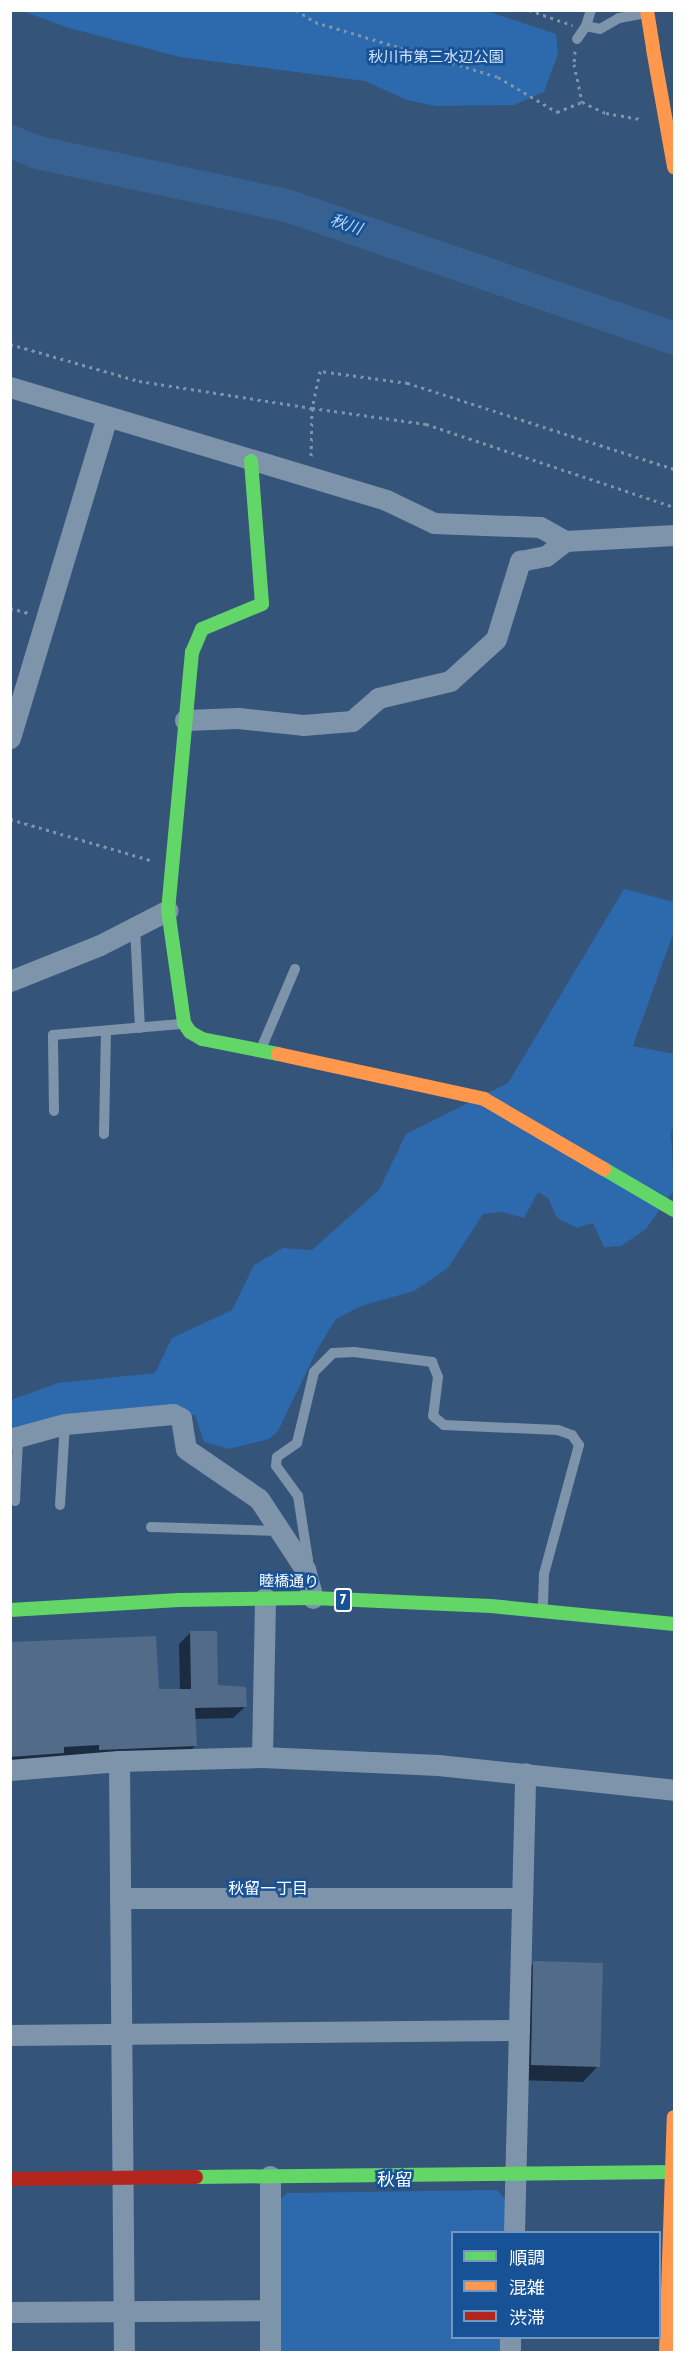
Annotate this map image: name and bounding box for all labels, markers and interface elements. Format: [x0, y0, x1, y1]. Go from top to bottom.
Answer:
park label: 秋川市第三水辺公園 [369, 49, 503, 67]
water label: 秋川 [328, 211, 364, 239]
street label: 睦橋通り [259, 1572, 319, 1592]
road number: 7 [334, 1589, 352, 1611]
district label: 秋留一丁目 [228, 1879, 308, 1899]
district label: 秋留 [377, 2169, 413, 2191]
legend [451, 2231, 661, 2339]
text: 順調 [509, 2247, 545, 2269]
text: 混雑 [509, 2277, 545, 2299]
text: 渋滞 [509, 2307, 545, 2329]

